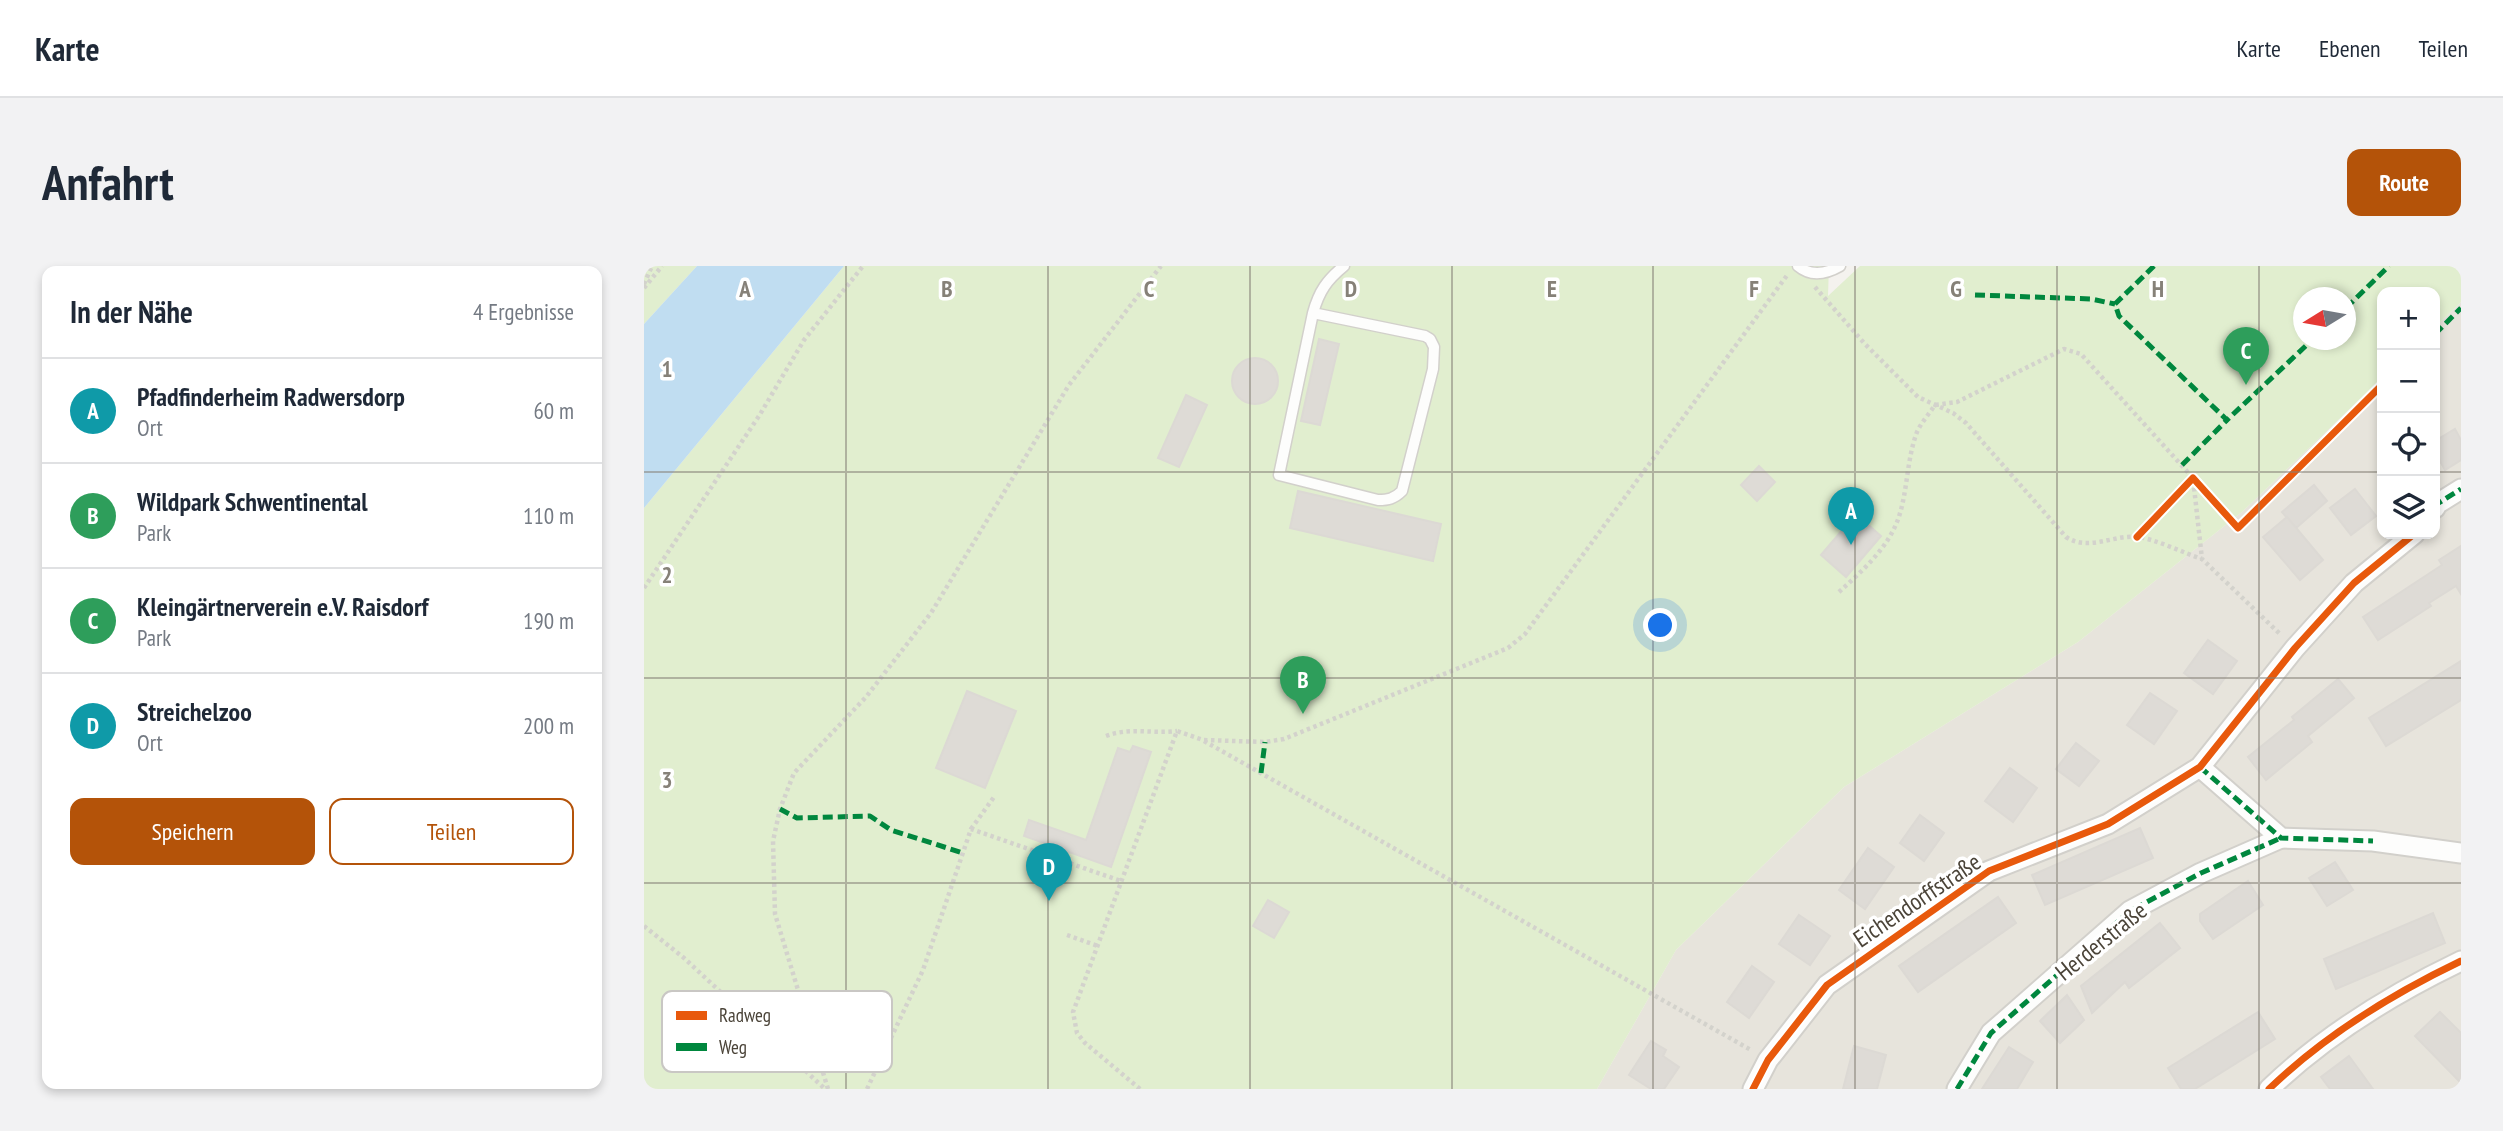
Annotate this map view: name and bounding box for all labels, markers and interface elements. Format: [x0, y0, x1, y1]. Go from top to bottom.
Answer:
text: Karte [35, 27, 100, 70]
text: Karte [2237, 33, 2281, 64]
text: Ebenen [2319, 33, 2381, 64]
text: Teilen [2419, 33, 2468, 64]
button: Route [2347, 149, 2461, 216]
text: Anfahrt [42, 150, 174, 214]
text: A [738, 274, 751, 303]
text: B [941, 274, 953, 303]
text: C [1144, 274, 1155, 303]
text: D [1345, 274, 1357, 303]
text: E [1547, 274, 1557, 303]
text: F [1749, 274, 1759, 303]
text: G [1950, 274, 1962, 303]
text: H [2152, 274, 2164, 303]
north arrow [2293, 287, 2356, 350]
map controls [2377, 287, 2440, 539]
button: + [2377, 287, 2440, 350]
text: In der Nähe [70, 292, 193, 331]
text: 4 Ergebnisse [473, 297, 574, 326]
pin: C [2223, 327, 2269, 385]
button: − [2377, 350, 2440, 413]
text: 1 [662, 354, 673, 383]
text: Pfadfinderheim Radwersdorp [137, 380, 405, 413]
text: A [87, 396, 99, 425]
text: 60 m [533, 396, 574, 425]
text: Ort [137, 413, 163, 442]
button: locate [2377, 413, 2440, 476]
button: layers [2377, 476, 2440, 539]
text: Wildpark Schwentinental [137, 485, 368, 518]
pin: A [1828, 487, 1874, 545]
text: B [87, 501, 99, 530]
text: 110 m [523, 501, 574, 530]
text: Park [137, 518, 171, 547]
text: 2 [662, 560, 673, 589]
text: Kleingärtnerverein e.V. Raisdorf [137, 590, 428, 623]
text: C [88, 606, 98, 635]
text: 190 m [523, 606, 574, 635]
your location [1643, 608, 1677, 642]
text: Park [137, 623, 171, 652]
pin: B [1280, 656, 1326, 714]
text: Streichelzoo [137, 695, 252, 728]
text: D [87, 711, 99, 740]
text: 200 m [523, 711, 574, 740]
text: Ort [137, 728, 163, 757]
text: 3 [662, 765, 673, 794]
button: Speichern [70, 798, 315, 865]
button: Teilen [329, 798, 574, 865]
pin: D [1026, 843, 1072, 901]
street label: Eichendorffstraße [1847, 846, 1987, 954]
street label: Herderstraße [2049, 895, 2153, 987]
legend [662, 991, 892, 1072]
text: Radweg [719, 1003, 771, 1027]
text: Weg [719, 1035, 747, 1059]

